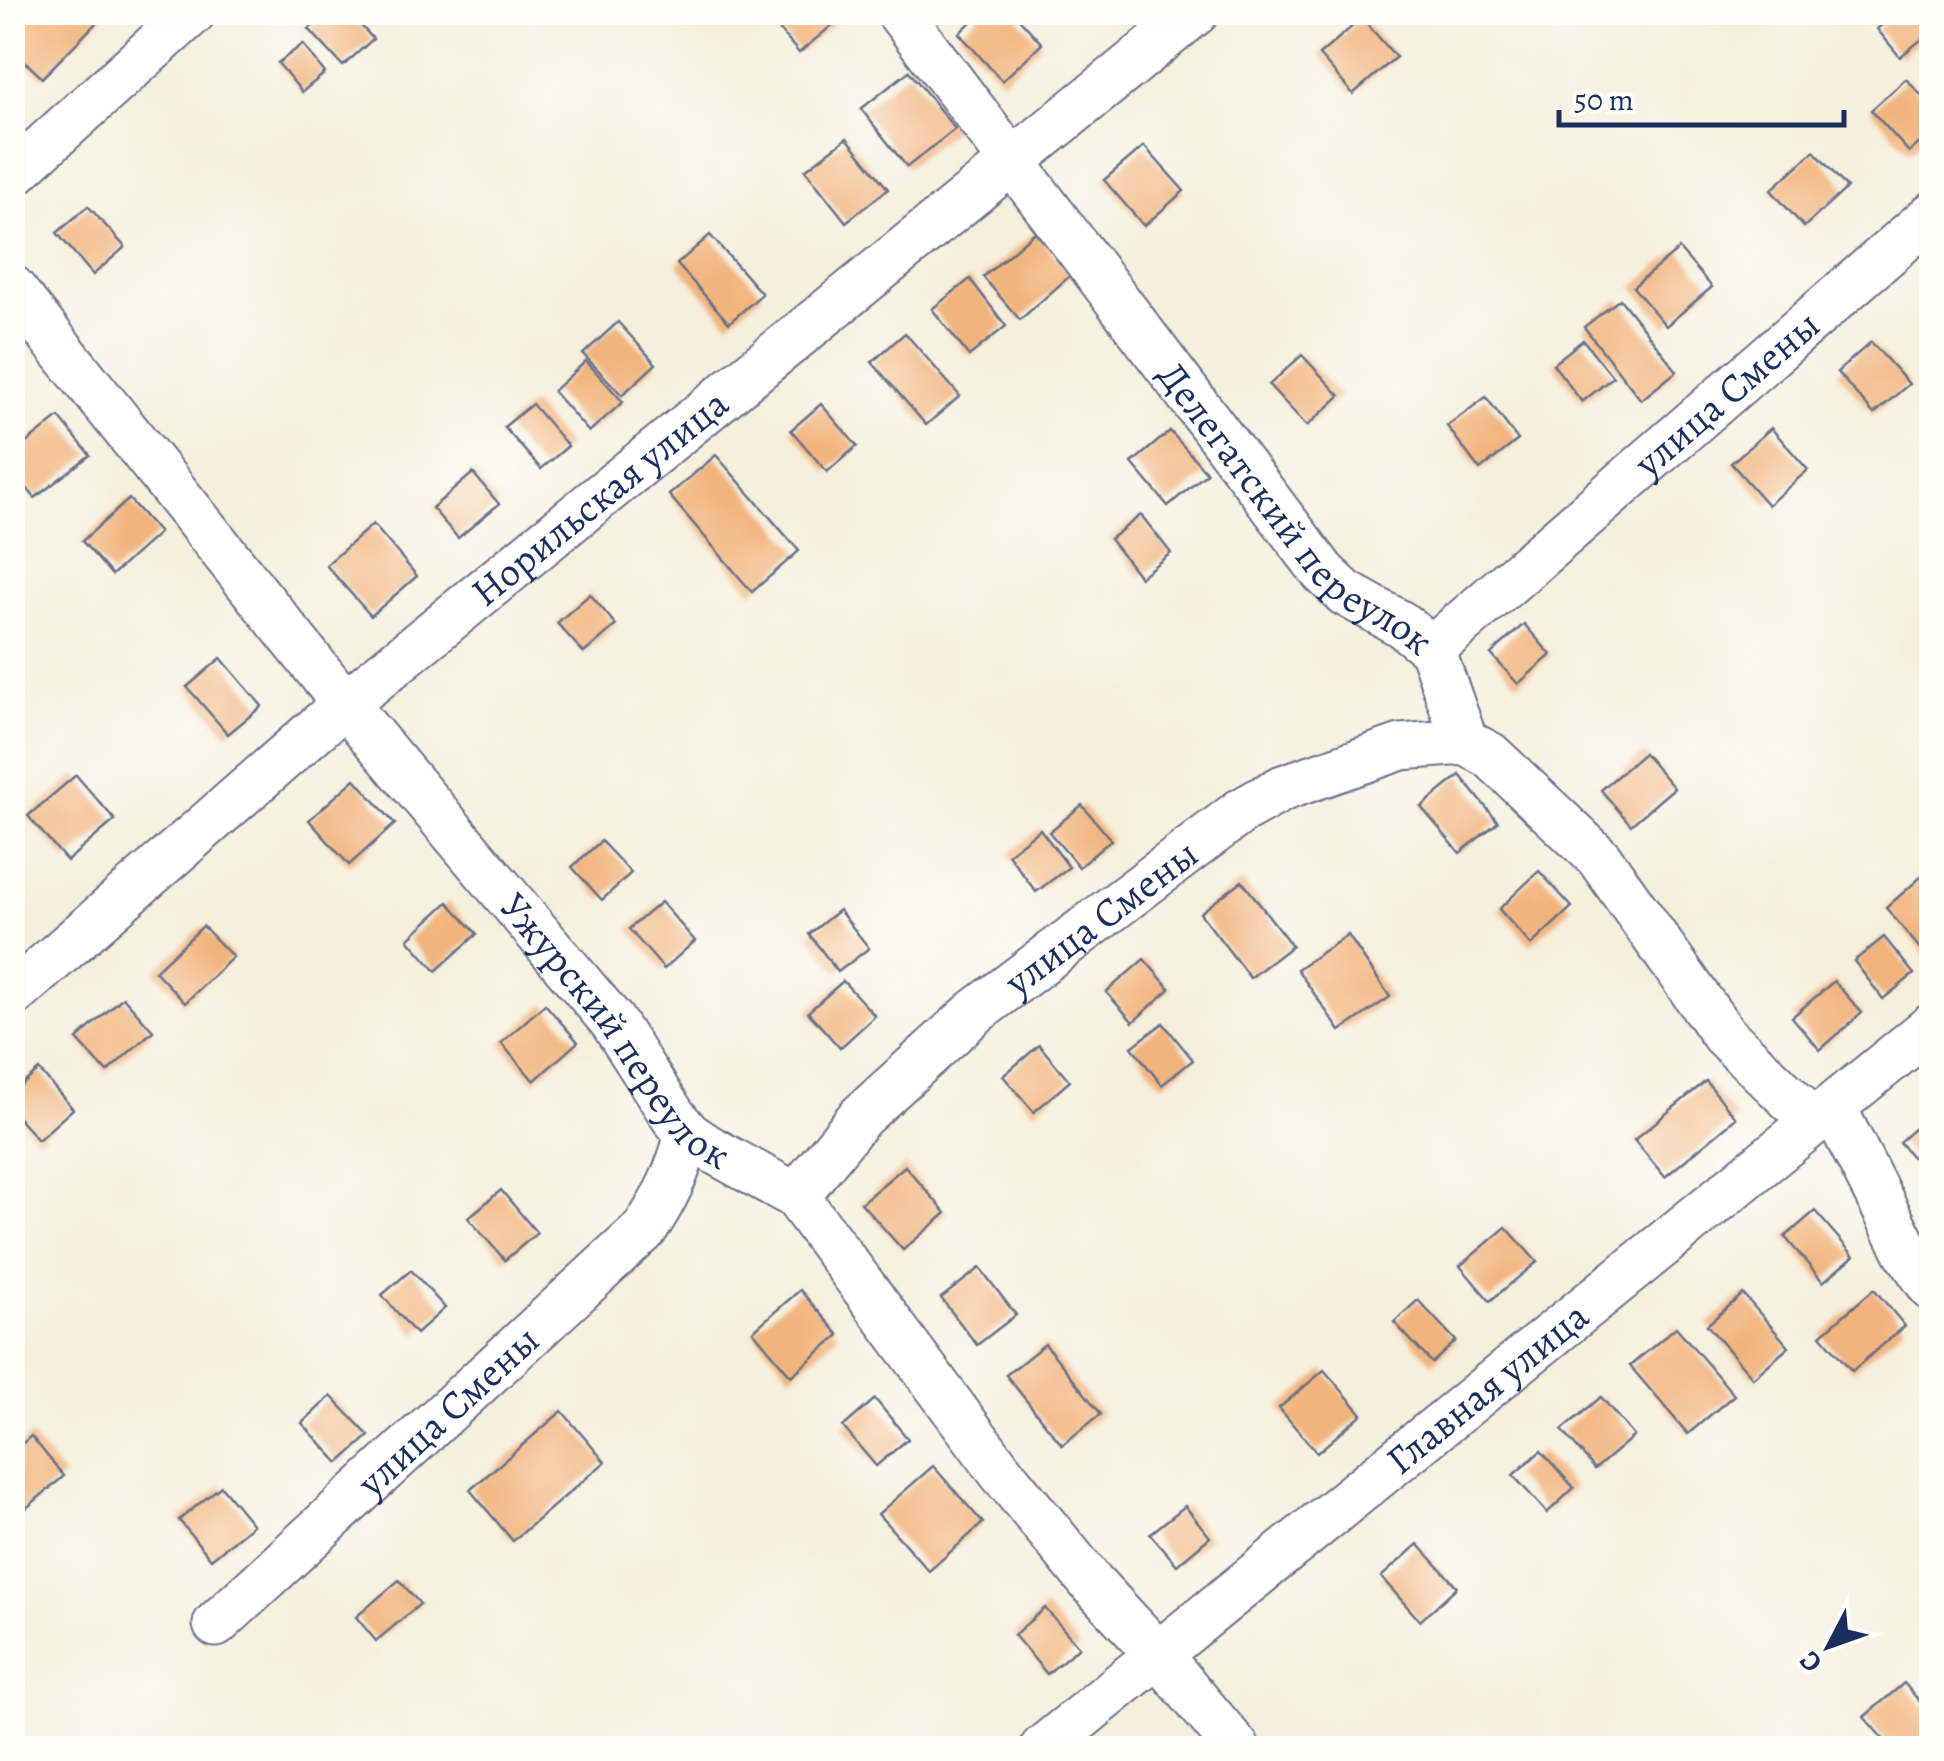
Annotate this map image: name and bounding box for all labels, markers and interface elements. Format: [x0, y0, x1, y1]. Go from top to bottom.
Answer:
scale bar [1559, 65, 1844, 127]
text: 50 m [1574, 80, 1634, 120]
street label: улица Смены [1621, 298, 1831, 490]
street label: Делегатский переулок [1145, 350, 1445, 668]
street label: Норильская улица [459, 376, 740, 619]
street label: улица Смены [992, 826, 1209, 1009]
street label: Ужурский переулок [487, 881, 740, 1183]
street label: Главная улица [1374, 1288, 1601, 1487]
street label: улица Смены [344, 1313, 551, 1510]
north arrow [1779, 1596, 1879, 1696]
text: С [1791, 1643, 1831, 1681]

